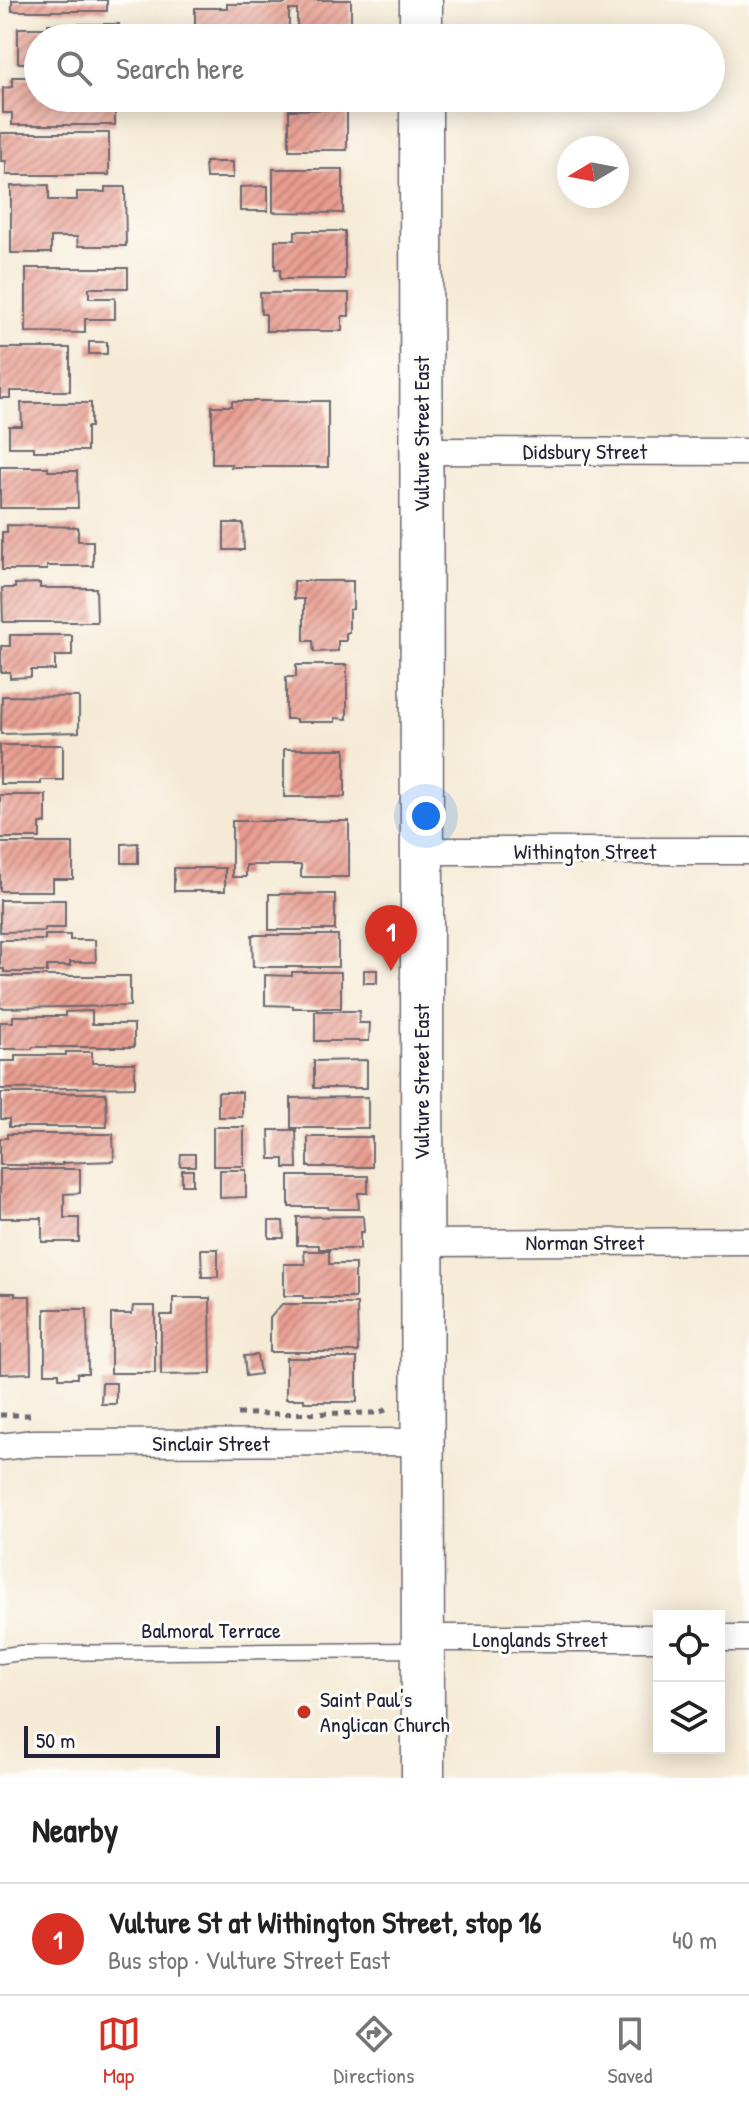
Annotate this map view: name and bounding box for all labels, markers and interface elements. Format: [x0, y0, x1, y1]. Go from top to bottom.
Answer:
search box [24, 24, 725, 112]
icon: search [52, 46, 96, 90]
text: Search here [116, 48, 244, 88]
north arrow [557, 136, 629, 208]
street label: Vulture Street East [406, 355, 436, 512]
street label: Didsbury Street [523, 436, 648, 466]
your location [406, 796, 446, 836]
street label: Withington Street [514, 836, 657, 866]
pin: 1 [365, 905, 417, 971]
street label: Vulture Street East [406, 1003, 436, 1160]
street label: Norman Street [526, 1227, 645, 1257]
street label: Sinclair Street [152, 1428, 270, 1458]
map controls [653, 1610, 725, 1754]
button: locate [653, 1610, 725, 1682]
street label: Balmoral Terrace [141, 1615, 281, 1645]
street label: Longlands Street [473, 1624, 608, 1654]
button: layers [653, 1682, 725, 1754]
place label: Saint Paul's Anglican Church [320, 1684, 450, 1739]
marker: Saint Paul's Anglican Church [295, 1703, 313, 1721]
scale bar [24, 1722, 220, 1758]
text: 50 m [36, 1725, 75, 1755]
text: Nearby [32, 1807, 118, 1853]
text: Vulture St at Withington Street, stop 16 [108, 1902, 542, 1942]
text: 1 [53, 1922, 63, 1957]
text: 40 m [672, 1922, 717, 1957]
text: Bus stop · Vulture Street East [108, 1942, 390, 1977]
tab: Map [97, 2012, 141, 2090]
tab: Directions [334, 2012, 415, 2090]
tab: Saved [608, 2012, 652, 2090]

